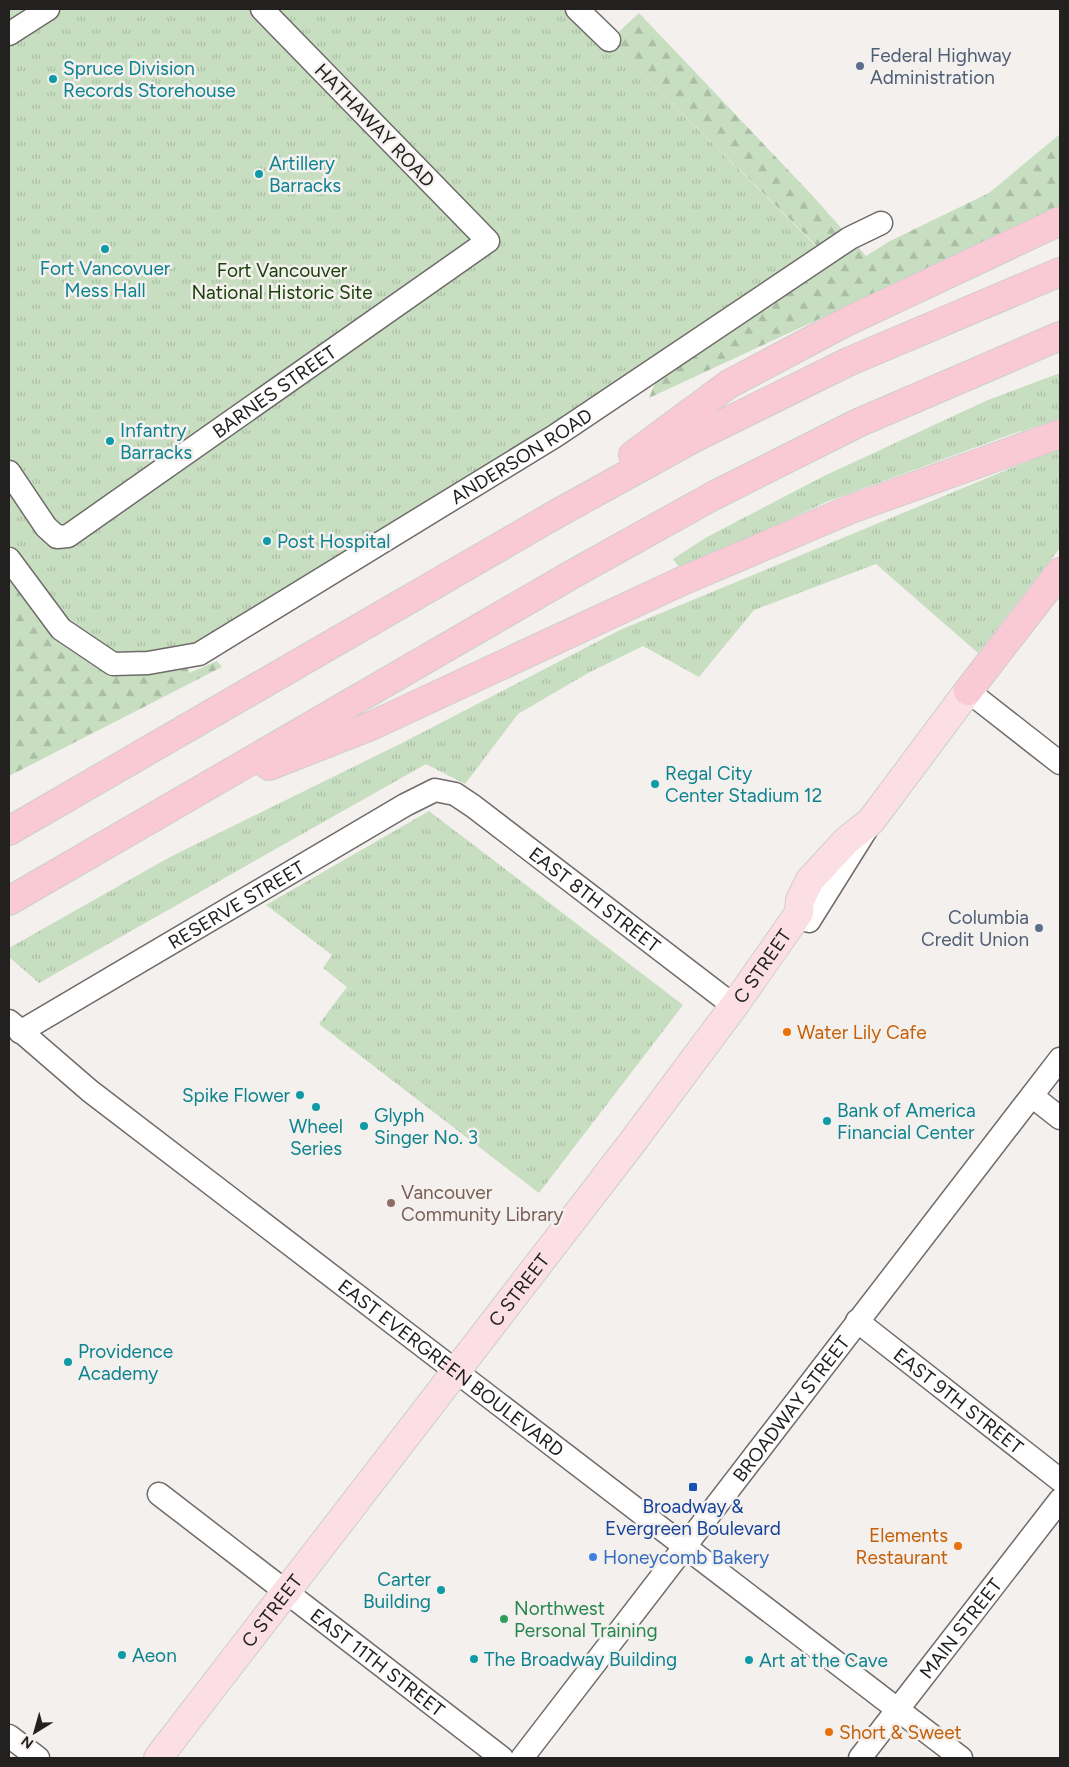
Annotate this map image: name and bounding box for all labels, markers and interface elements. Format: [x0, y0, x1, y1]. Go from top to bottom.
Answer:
place label: Federal Highway Administration [870, 44, 1012, 89]
place label: Spruce Division Records Storehouse [63, 57, 236, 102]
street label: HATHAWAY ROAD [310, 59, 439, 192]
marker: Federal Highway Administration [854, 60, 866, 72]
marker: Spruce Division Records Storehouse [47, 73, 59, 85]
place label: Artillery Barracks [269, 152, 341, 197]
marker: Artillery Barracks [253, 168, 265, 180]
marker: Fort Vancovuer Mess Hall [99, 243, 111, 255]
place label: Fort Vancovuer Mess Hall [40, 257, 171, 302]
park label: Fort Vancouver National Historic Site [191, 259, 373, 304]
street label: BARNES STREET [208, 340, 341, 443]
street label: ANDERSON ROAD [447, 403, 597, 509]
place label: Infantry Barracks [120, 419, 192, 464]
marker: Infantry Barracks [104, 435, 116, 447]
place label: Post Hospital [277, 530, 390, 553]
marker: Post Hospital [261, 535, 273, 547]
place label: Regal City Center Stadium 12 [665, 762, 822, 807]
marker: Regal City Center Stadium 12 [649, 778, 661, 790]
street label: EAST 8TH STREET [524, 842, 665, 958]
street label: RESERVE STREET [164, 856, 309, 954]
place label: Columbia Credit Union [921, 906, 1029, 951]
marker: Columbia Credit Union [1033, 922, 1045, 934]
street label: C STREET [728, 924, 797, 1008]
place label: Water Lily Cafe [797, 1021, 927, 1044]
marker: Water Lily Cafe [781, 1026, 793, 1038]
place label: Spike Flower [182, 1084, 291, 1107]
marker: Spike Flower [294, 1089, 306, 1101]
place label: Bank of America Financial Center [837, 1099, 976, 1144]
marker: Wheel Series [310, 1101, 322, 1113]
place label: Glyph Singer No. 3 [374, 1104, 478, 1149]
place label: Wheel Series [289, 1115, 343, 1160]
marker: Bank of America Financial Center [821, 1115, 833, 1127]
marker: Glyph Singer No. 3 [358, 1120, 370, 1132]
place label: Vancouver Community Library [401, 1181, 564, 1226]
marker: Vancouver Community Library [385, 1197, 397, 1209]
street label: C STREET [484, 1249, 555, 1331]
street label: EAST EVERGREEN BOULEVARD [334, 1274, 568, 1462]
street label: BROADWAY STREET [728, 1331, 855, 1486]
place label: Providence Academy [78, 1340, 173, 1385]
street label: EAST 9TH STREET [889, 1343, 1028, 1459]
marker: Providence Academy [62, 1356, 74, 1368]
marker: Broadway & Evergreen Boulevard [687, 1481, 699, 1493]
place label: Broadway & Evergreen Boulevard [605, 1495, 781, 1540]
place label: Elements Restaurant [856, 1524, 948, 1569]
marker: Elements Restaurant [952, 1540, 964, 1552]
place label: Honeycomb Bakery [603, 1546, 769, 1569]
marker: Honeycomb Bakery [587, 1551, 599, 1563]
place label: Carter Building [363, 1568, 432, 1613]
street label: C STREET [237, 1570, 307, 1652]
street label: MAIN STREET [915, 1574, 1007, 1683]
marker: Carter Building [435, 1584, 447, 1596]
place label: Northwest Personal Training [514, 1597, 658, 1642]
street label: EAST 11TH STREET [306, 1604, 450, 1722]
marker: Northwest Personal Training [498, 1613, 510, 1625]
place label: Aeon [132, 1644, 177, 1667]
place label: The Broadway Building [484, 1648, 677, 1671]
marker: Aeon [116, 1649, 128, 1661]
place label: Art at the Cave [759, 1649, 888, 1672]
marker: The Broadway Building [468, 1653, 480, 1665]
marker: Art at the Cave [743, 1654, 755, 1666]
north arrow [10, 1707, 60, 1757]
place label: Short & Sweet [839, 1721, 962, 1744]
marker: Short & Sweet [823, 1726, 835, 1738]
text: N [18, 1732, 37, 1752]

